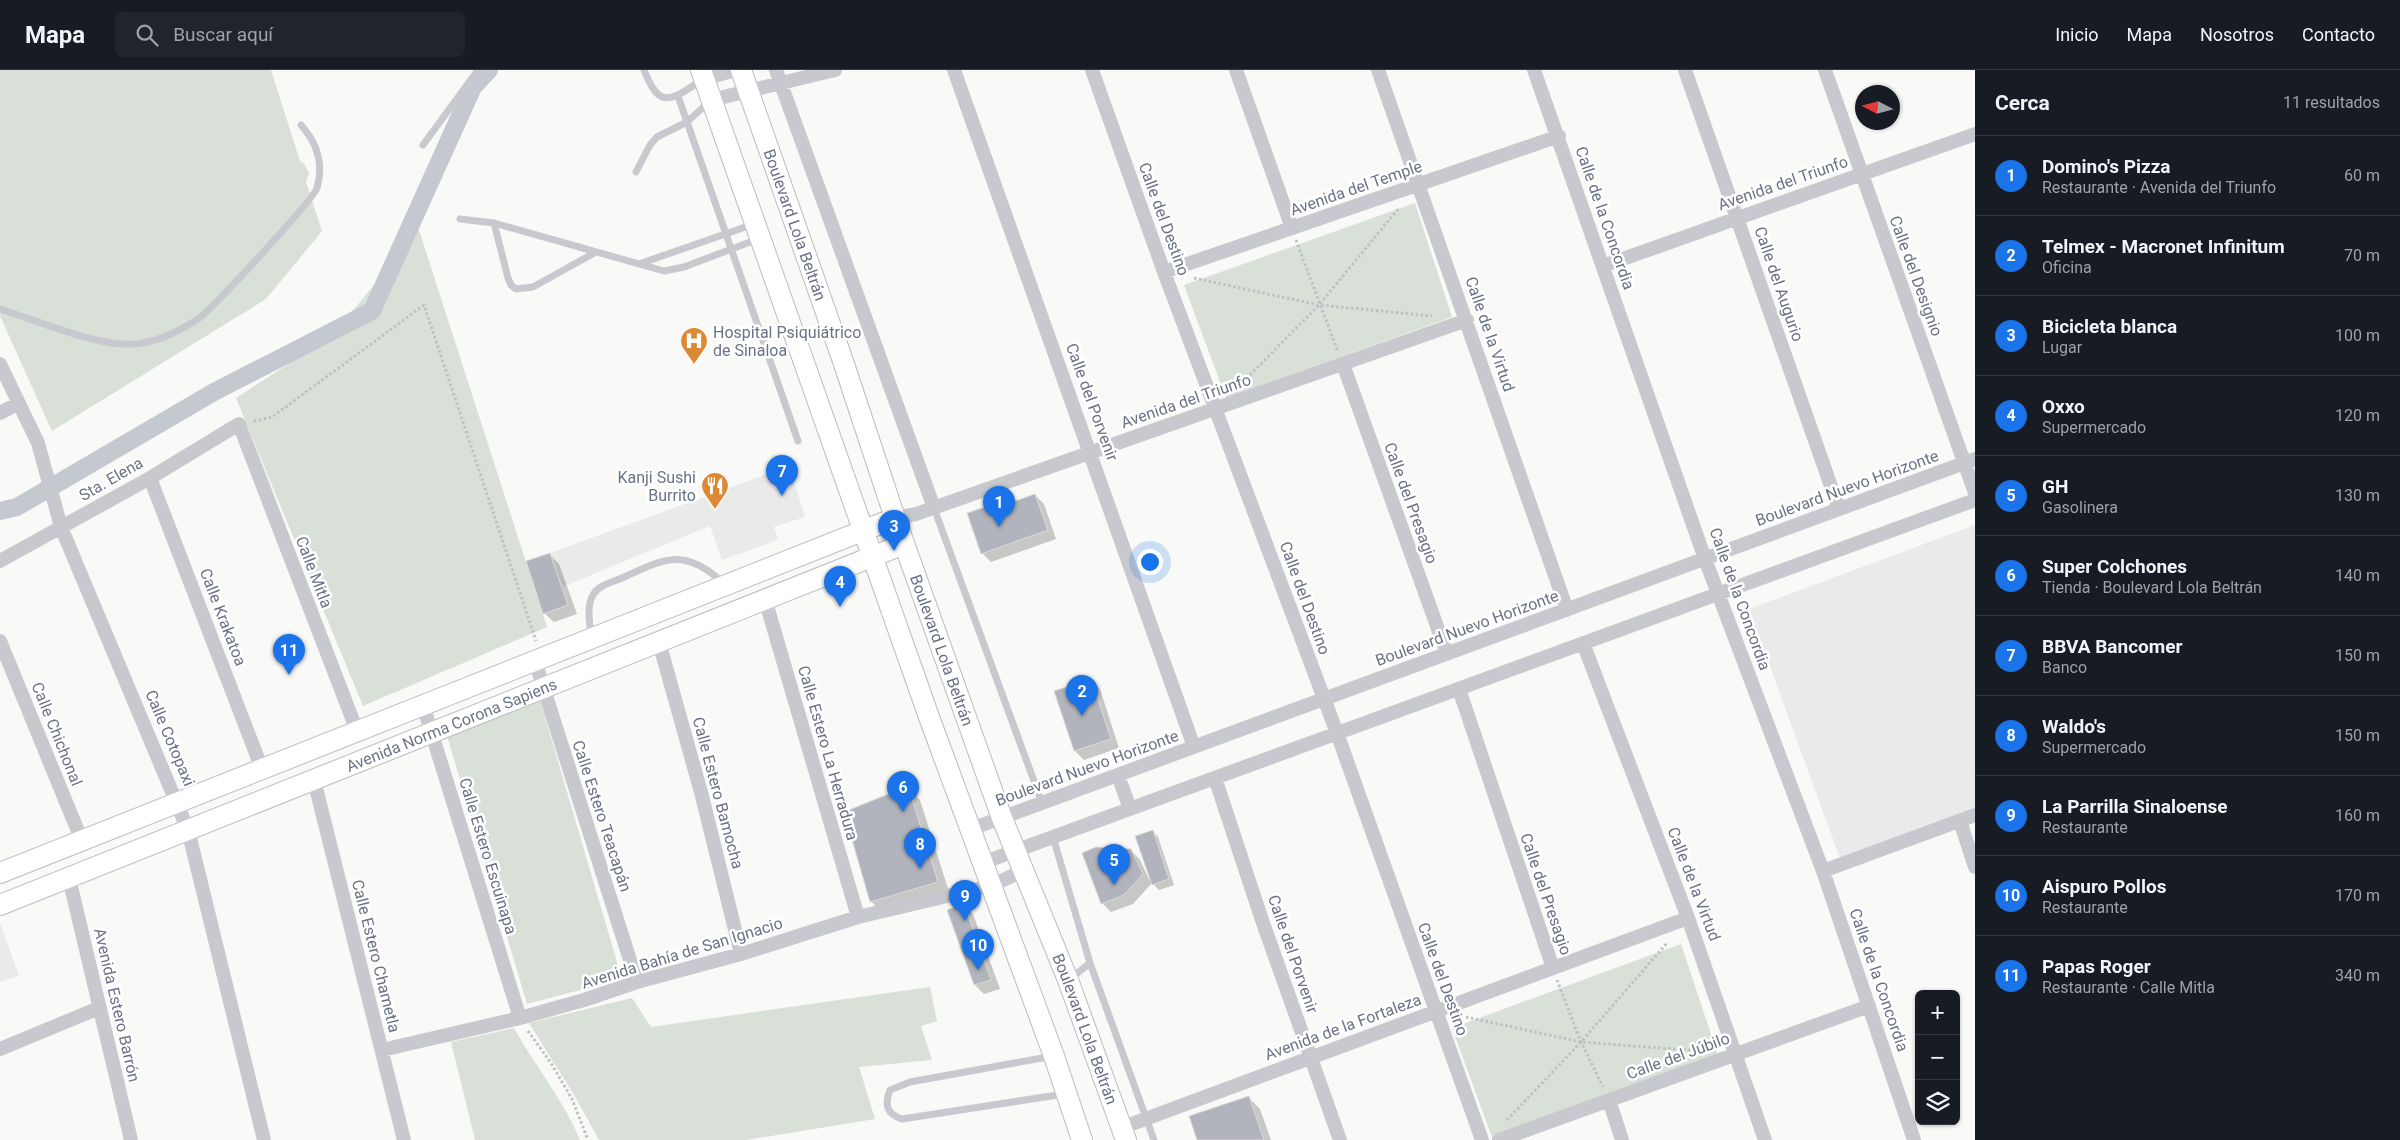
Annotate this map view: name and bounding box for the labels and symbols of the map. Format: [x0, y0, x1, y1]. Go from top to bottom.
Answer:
north arrow [1855, 85, 1900, 130]
street label: Calle de la Concordia [1572, 144, 1638, 292]
street label: Boulevard Lola Beltrán [760, 146, 831, 303]
street label: Avenida del Triunfo [1715, 152, 1851, 214]
street label: Avenida del Temple [1288, 157, 1424, 219]
street label: Calle del Destino [1135, 160, 1193, 278]
street label: Calle del Designio [1885, 213, 1947, 339]
street label: Calle del Augurio [1750, 224, 1808, 344]
street label: Calle de la Virtud [1461, 274, 1519, 394]
place label: Hospital Psiquiátrico de Sinaloa [713, 323, 861, 360]
hospital icon: Hospital Psiquiátrico de Sinaloa [679, 326, 709, 365]
street label: Calle del Porvenir [1062, 341, 1122, 464]
street label: Avenida del Triunfo [1118, 370, 1254, 432]
street label: Calle del Presagio [1380, 440, 1442, 566]
street label: Boulevard Nuevo Horizonte [1753, 446, 1941, 530]
street label: Sta. Elena [76, 453, 146, 505]
pin: 7 [766, 455, 798, 496]
place label: Kanji Sushi Burrito [617, 468, 696, 505]
restaurant icon: Kanji Sushi Burrito [700, 471, 730, 510]
pin: 1 [983, 486, 1015, 527]
pin: 3 [878, 510, 910, 551]
street label: Calle de la Concordia [1705, 525, 1775, 673]
street label: Calle Mitla [292, 534, 336, 610]
street label: Calle del Destino [1276, 539, 1334, 657]
your location [1137, 549, 1163, 575]
street label: Calle Krakatoa [196, 566, 250, 668]
pin: 4 [824, 566, 856, 607]
street label: Boulevard Lola Beltrán [906, 572, 978, 728]
street label: Boulevard Nuevo Horizonte [1373, 586, 1561, 670]
pin: 11 [273, 634, 305, 675]
street label: Calle Estero La Herradura [794, 663, 862, 843]
street label: Avenida Norma Corona Sapiens [343, 674, 560, 775]
pin: 2 [1066, 675, 1098, 716]
street label: Calle Chichonal [28, 679, 86, 789]
street label: Calle Cotopaxi [141, 687, 199, 789]
street label: Calle Estero Bamocha [689, 715, 747, 871]
street label: Boulevard Nuevo Horizonte [993, 726, 1181, 810]
street label: Calle Estero Teacapán [569, 738, 635, 894]
pin: 6 [887, 771, 919, 812]
street label: Calle Estero Escuinapa [455, 776, 521, 936]
street label: Calle de la Virtud [1664, 824, 1724, 944]
pin: 8 [904, 828, 936, 869]
street label: Calle del Presagio [1516, 831, 1576, 957]
pin: 5 [1098, 844, 1130, 885]
street label: Calle Estero Chametla [348, 878, 404, 1034]
pin: 9 [949, 880, 981, 921]
street label: Calle del Porvenir [1264, 892, 1322, 1016]
street label: Calle de la Concordia [1846, 906, 1912, 1054]
street label: Avenida Bahía de San Ignacio [579, 913, 785, 993]
street label: Calle del Destino [1414, 920, 1472, 1038]
street label: Avenida Estero Barrón [90, 926, 144, 1084]
pin: 10 [962, 929, 994, 970]
street label: Boulevard Lola Beltrán [1049, 951, 1122, 1107]
street label: Avenida de la Fortaleza [1262, 990, 1424, 1064]
street label: Calle del Júbilo [1624, 1029, 1732, 1083]

